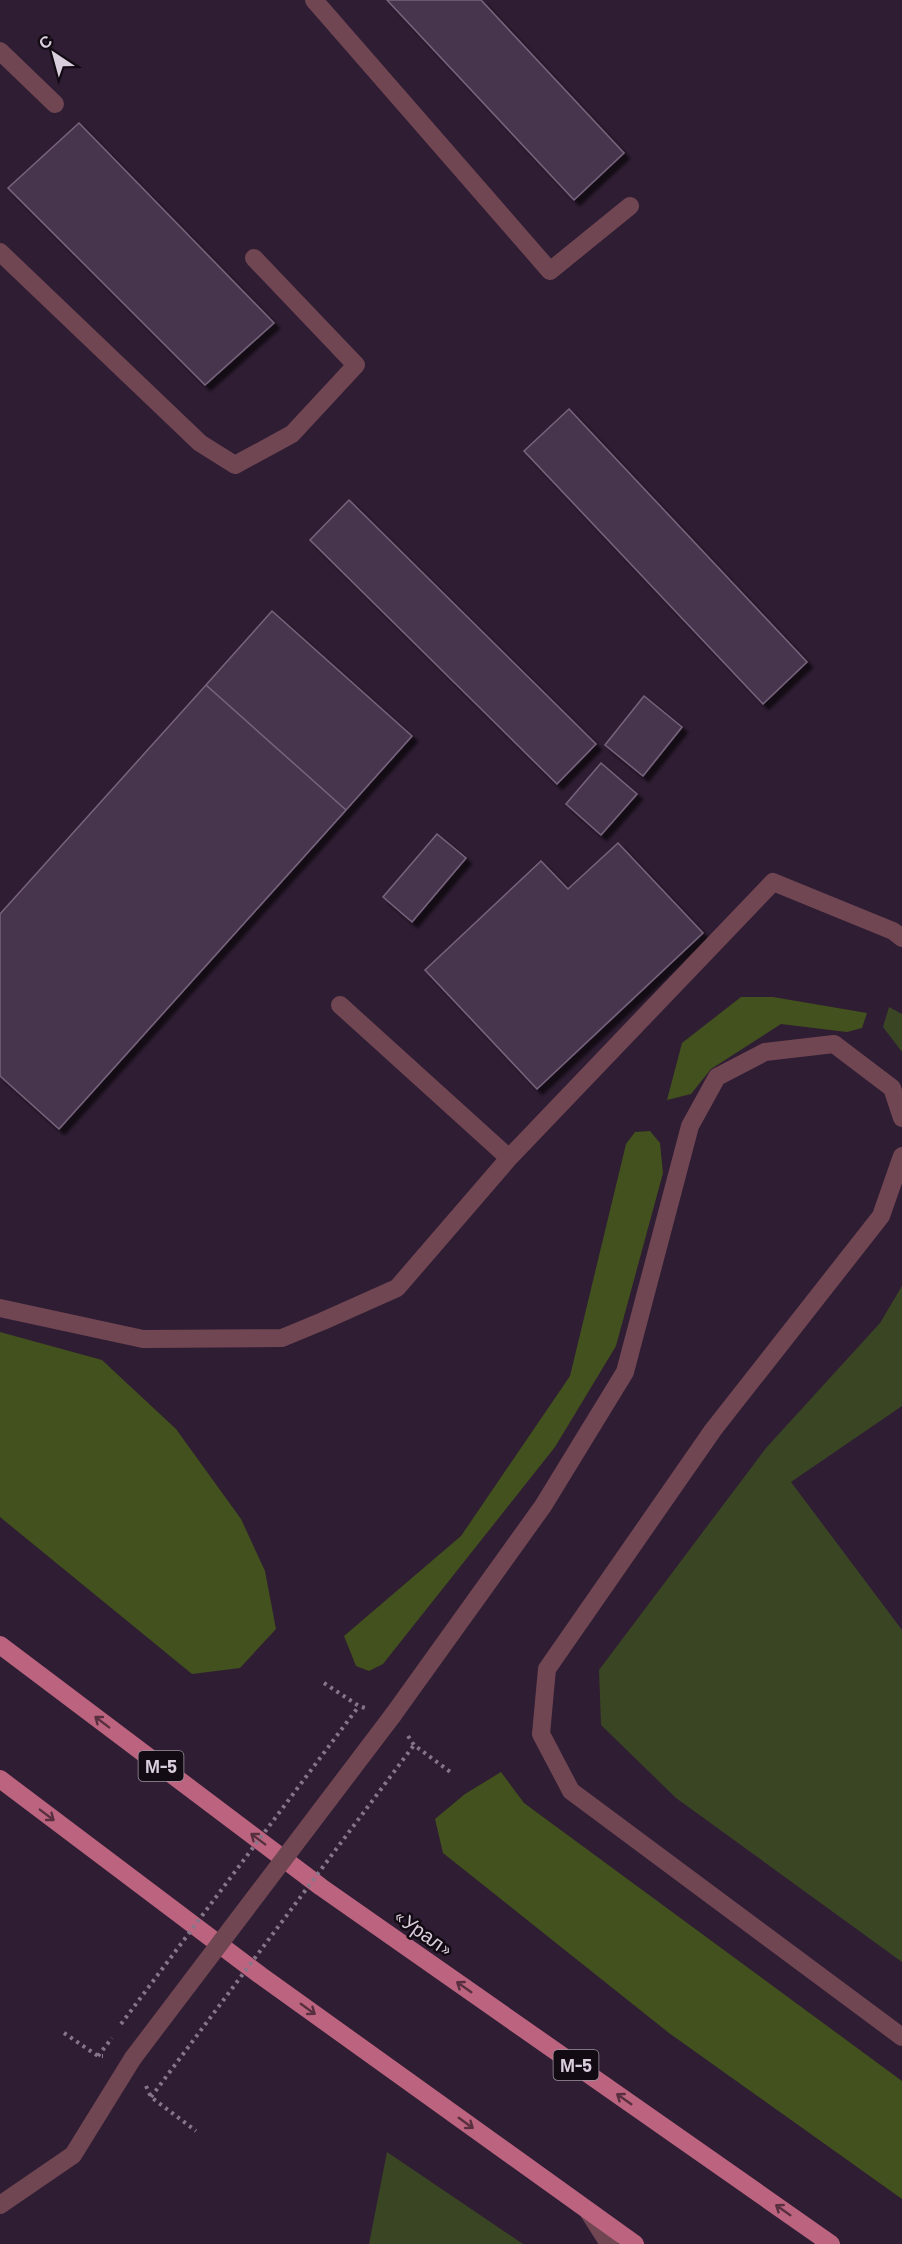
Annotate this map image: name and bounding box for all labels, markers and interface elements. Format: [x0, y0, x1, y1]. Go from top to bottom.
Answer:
north arrow [24, 24, 84, 84]
text: С [35, 30, 56, 53]
one-way arrow [94, 1715, 110, 1728]
road number: М-5 [138, 1751, 184, 1781]
one-way arrow [38, 1808, 54, 1821]
one-way arrow [250, 1833, 266, 1845]
street label: «Урал» [390, 1903, 458, 1961]
one-way arrow [456, 1981, 472, 1993]
one-way arrow [299, 2003, 315, 2015]
road number: М-5 [554, 2050, 598, 2080]
one-way arrow [616, 2093, 632, 2105]
one-way arrow [458, 2117, 474, 2129]
one-way arrow [776, 2204, 792, 2216]

